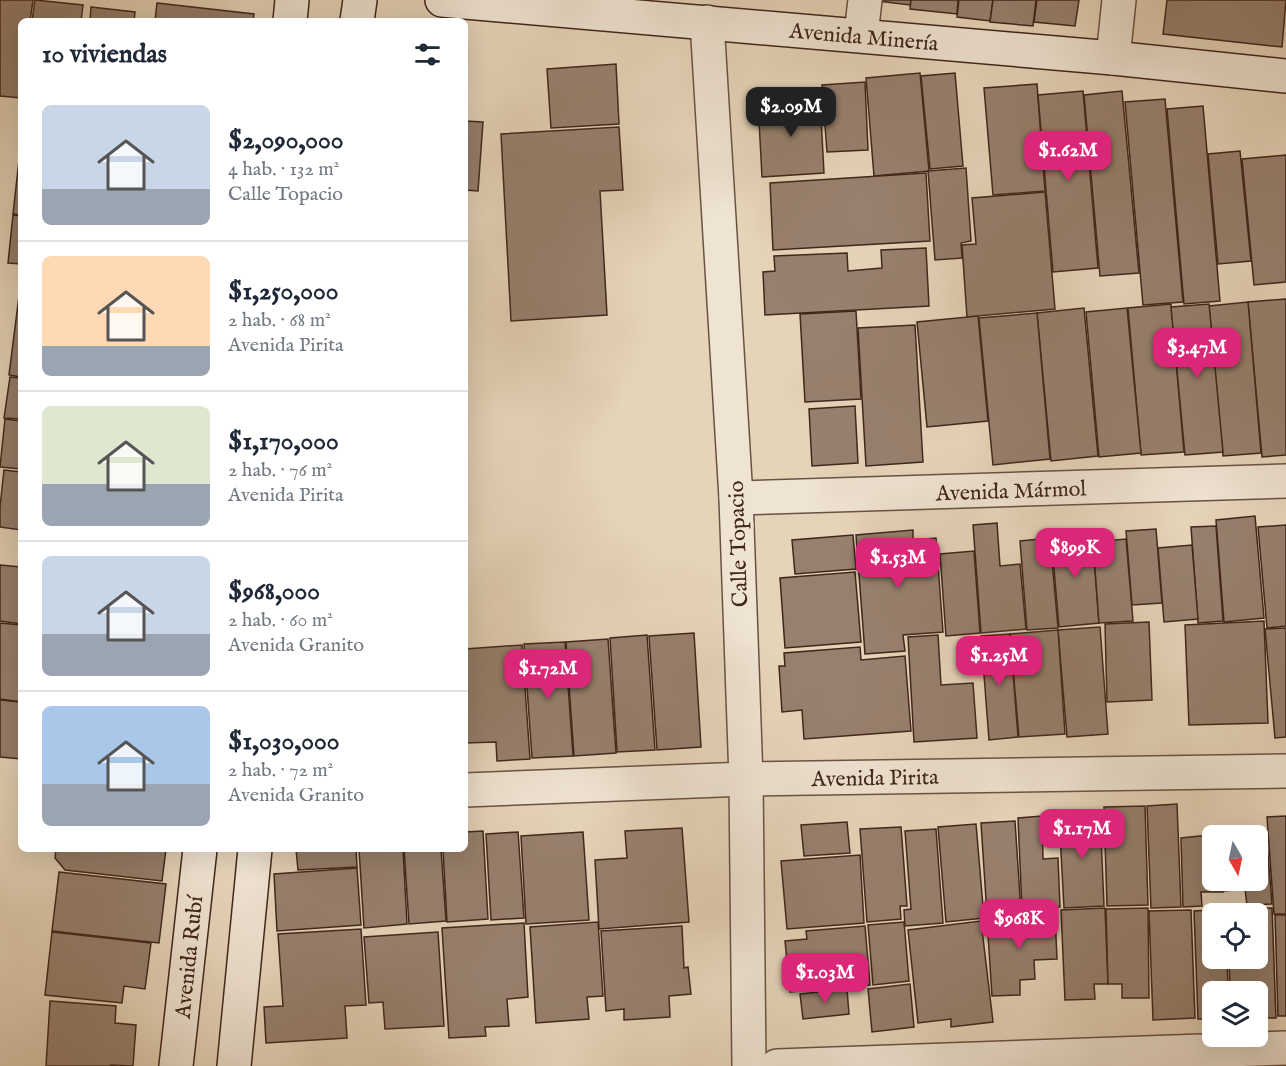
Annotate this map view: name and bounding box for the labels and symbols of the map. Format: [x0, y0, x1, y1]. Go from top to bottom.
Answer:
street label: Avenida Minería [787, 17, 940, 58]
pin: $2.09M [742, 87, 840, 138]
pin: $1.62M [1019, 131, 1117, 182]
pin: $3.47M [1148, 328, 1246, 379]
street label: Avenida Mármol [934, 475, 1087, 509]
street label: Calle Topacio [723, 480, 755, 608]
pin: $899K [1033, 528, 1117, 579]
pin: $1.53M [849, 538, 947, 589]
pin: $1.25M [950, 636, 1048, 687]
pin: $1.72M [499, 649, 597, 700]
street label: Avenida Pirita [810, 764, 939, 794]
pin: $1.17M [1033, 809, 1131, 860]
north arrow [1202, 825, 1268, 891]
street label: Avenida Rubí [170, 892, 211, 1021]
pin: $968K [977, 899, 1061, 950]
pin: $1.03M [776, 953, 874, 1004]

